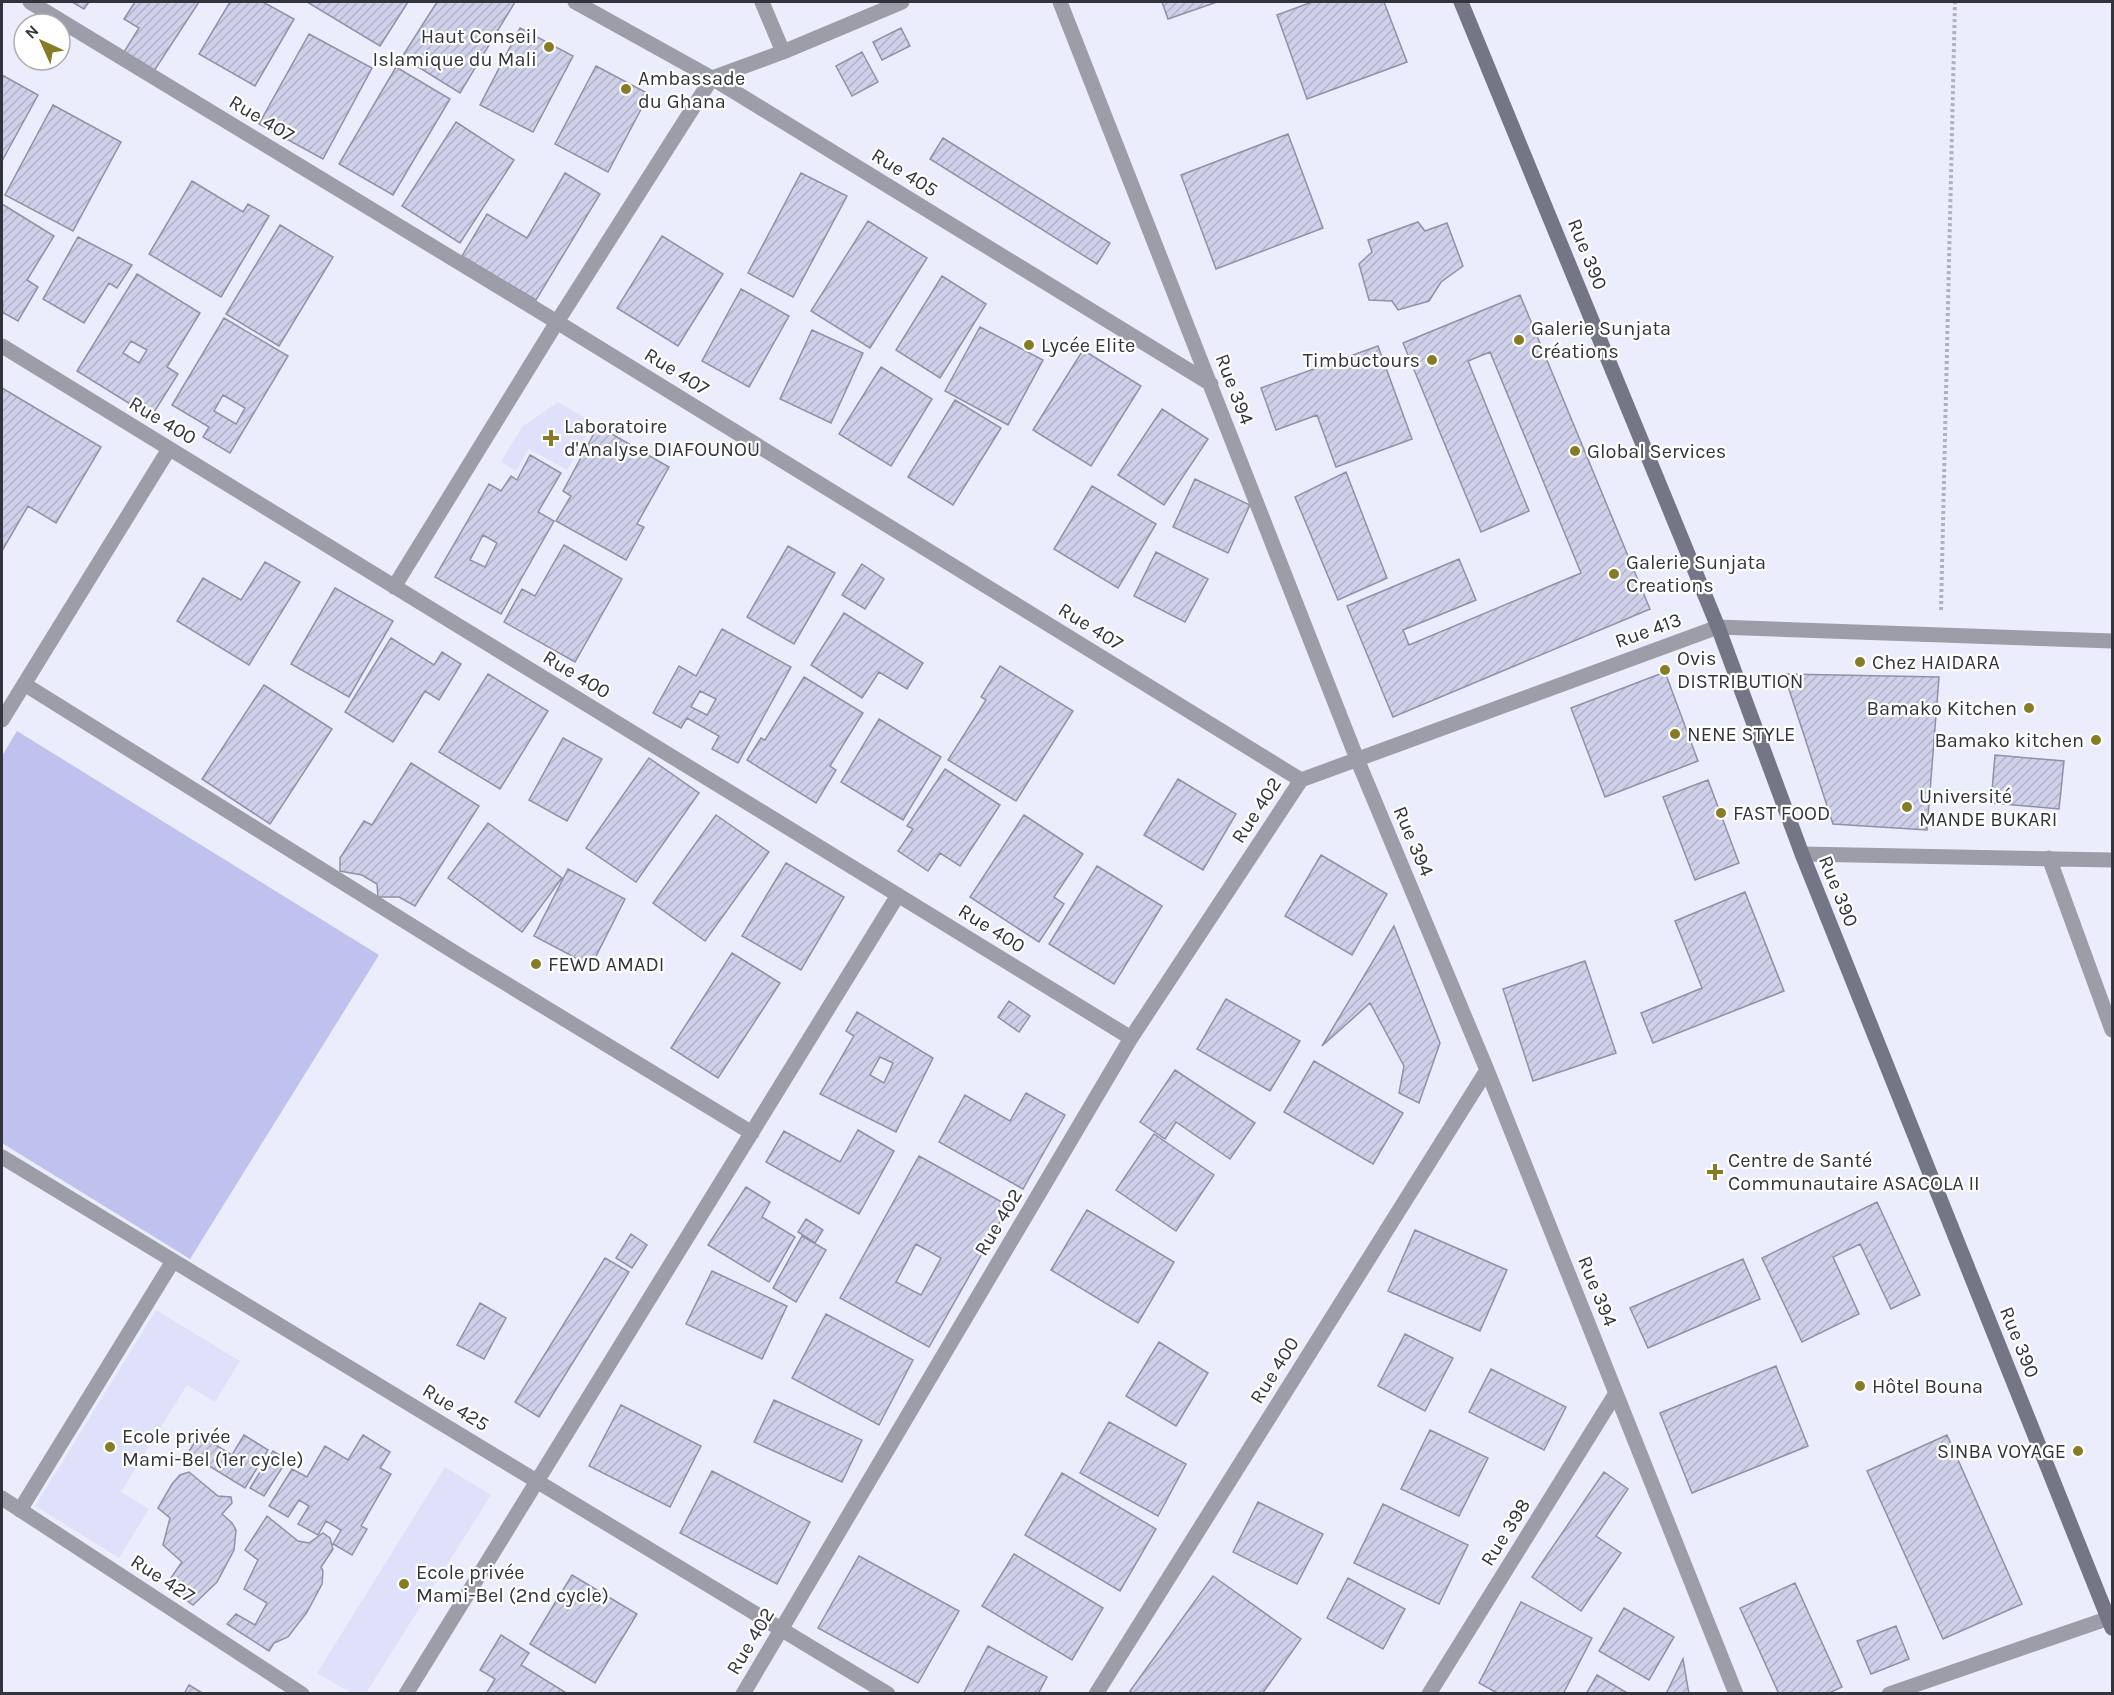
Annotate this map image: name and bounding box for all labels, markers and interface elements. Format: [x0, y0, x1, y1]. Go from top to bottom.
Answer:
north arrow [12, 12, 72, 72]
text: N [21, 21, 43, 43]
place label: Haut Conseil Islamique du Mali [373, 25, 537, 71]
marker: Haut Conseil Islamique du Mali [542, 40, 556, 54]
place label: Ambassade du Ghana [638, 67, 745, 113]
marker: Ambassade du Ghana [619, 82, 633, 96]
street label: Rue 407 [225, 90, 299, 147]
street label: Rue 405 [867, 143, 942, 202]
street label: Rue 390 [1563, 215, 1612, 293]
place label: Galerie Sunjata Créations [1531, 317, 1671, 363]
marker: Galerie Sunjata Créations [1512, 333, 1526, 347]
place label: Lycée Elite [1041, 334, 1135, 357]
marker: Lycée Elite [1022, 338, 1036, 352]
street label: Rue 407 [640, 343, 714, 401]
place label: Timbuctours [1303, 349, 1420, 372]
street label: Rue 394 [1211, 351, 1259, 428]
marker: Timbuctours [1425, 353, 1439, 367]
street label: Rue 400 [125, 391, 201, 449]
place label: Laboratoire d'Analyse DIAFOUNOU [564, 415, 760, 461]
marker: Laboratoire d'Analyse DIAFOUNOU [542, 429, 560, 447]
place label: Global Services [1587, 440, 1726, 463]
marker: Global Services [1568, 444, 1582, 458]
place label: Galerie Sunjata Creations [1626, 551, 1766, 597]
marker: Galerie Sunjata Creations [1607, 567, 1621, 581]
street label: Rue 407 [1054, 598, 1128, 656]
street label: Rue 413 [1612, 608, 1685, 653]
street label: Rue 400 [539, 645, 615, 703]
place label: Ovis DISTRIBUTION [1677, 647, 1803, 693]
place label: Chez HAIDARA [1872, 651, 2000, 674]
marker: Chez HAIDARA [1853, 655, 1867, 669]
marker: Ovis DISTRIBUTION [1658, 663, 1672, 677]
place label: Bamako Kitchen [1867, 697, 2017, 720]
marker: Bamako Kitchen [2022, 701, 2036, 715]
place label: NENE STYLE [1687, 723, 1795, 746]
marker: NENE STYLE [1668, 727, 1682, 741]
place label: Bamako kitchen [1934, 729, 2084, 752]
marker: Bamako kitchen [2089, 733, 2103, 747]
street label: Rue 402 [1227, 773, 1286, 848]
place label: Université MANDE BUKARI [1919, 785, 2057, 831]
marker: Université MANDE BUKARI [1900, 800, 1914, 814]
place label: FAST FOOD [1733, 802, 1830, 825]
street label: Rue 394 [1389, 803, 1439, 880]
marker: FAST FOOD [1714, 806, 1728, 820]
street label: Rue 390 [1814, 852, 1863, 930]
street label: Rue 400 [954, 899, 1029, 958]
place label: FEWD AMADI [548, 953, 664, 976]
marker: FEWD AMADI [529, 957, 543, 971]
place label: Centre de Santé Communautaire ASACOLA II [1728, 1149, 1980, 1195]
marker: Centre de Santé Communautaire ASACOLA II [1706, 1163, 1724, 1181]
street label: Rue 402 [970, 1185, 1027, 1260]
street label: Rue 394 [1573, 1253, 1622, 1330]
street label: Rue 390 [1995, 1303, 2044, 1381]
street label: Rue 400 [1245, 1333, 1304, 1408]
place label: Hôtel Bouna [1872, 1375, 1983, 1398]
street label: Rue 425 [418, 1379, 493, 1436]
marker: Hôtel Bouna [1853, 1379, 1867, 1393]
place label: Ecole privée Mami-Bel (1er cycle) [122, 1425, 304, 1471]
marker: Ecole privée Mami-Bel (1er cycle) [103, 1440, 117, 1454]
place label: SINBA VOYAGE [1937, 1440, 2066, 1463]
marker: SINBA VOYAGE [2071, 1444, 2085, 1458]
street label: Rue 398 [1476, 1494, 1535, 1570]
street label: Rue 427 [126, 1549, 199, 1608]
place label: Ecole privée Mami-Bel (2nd cycle) [416, 1561, 609, 1607]
marker: Ecole privée Mami-Bel (2nd cycle) [397, 1577, 411, 1591]
street label: Rue 402 [722, 1604, 779, 1679]

